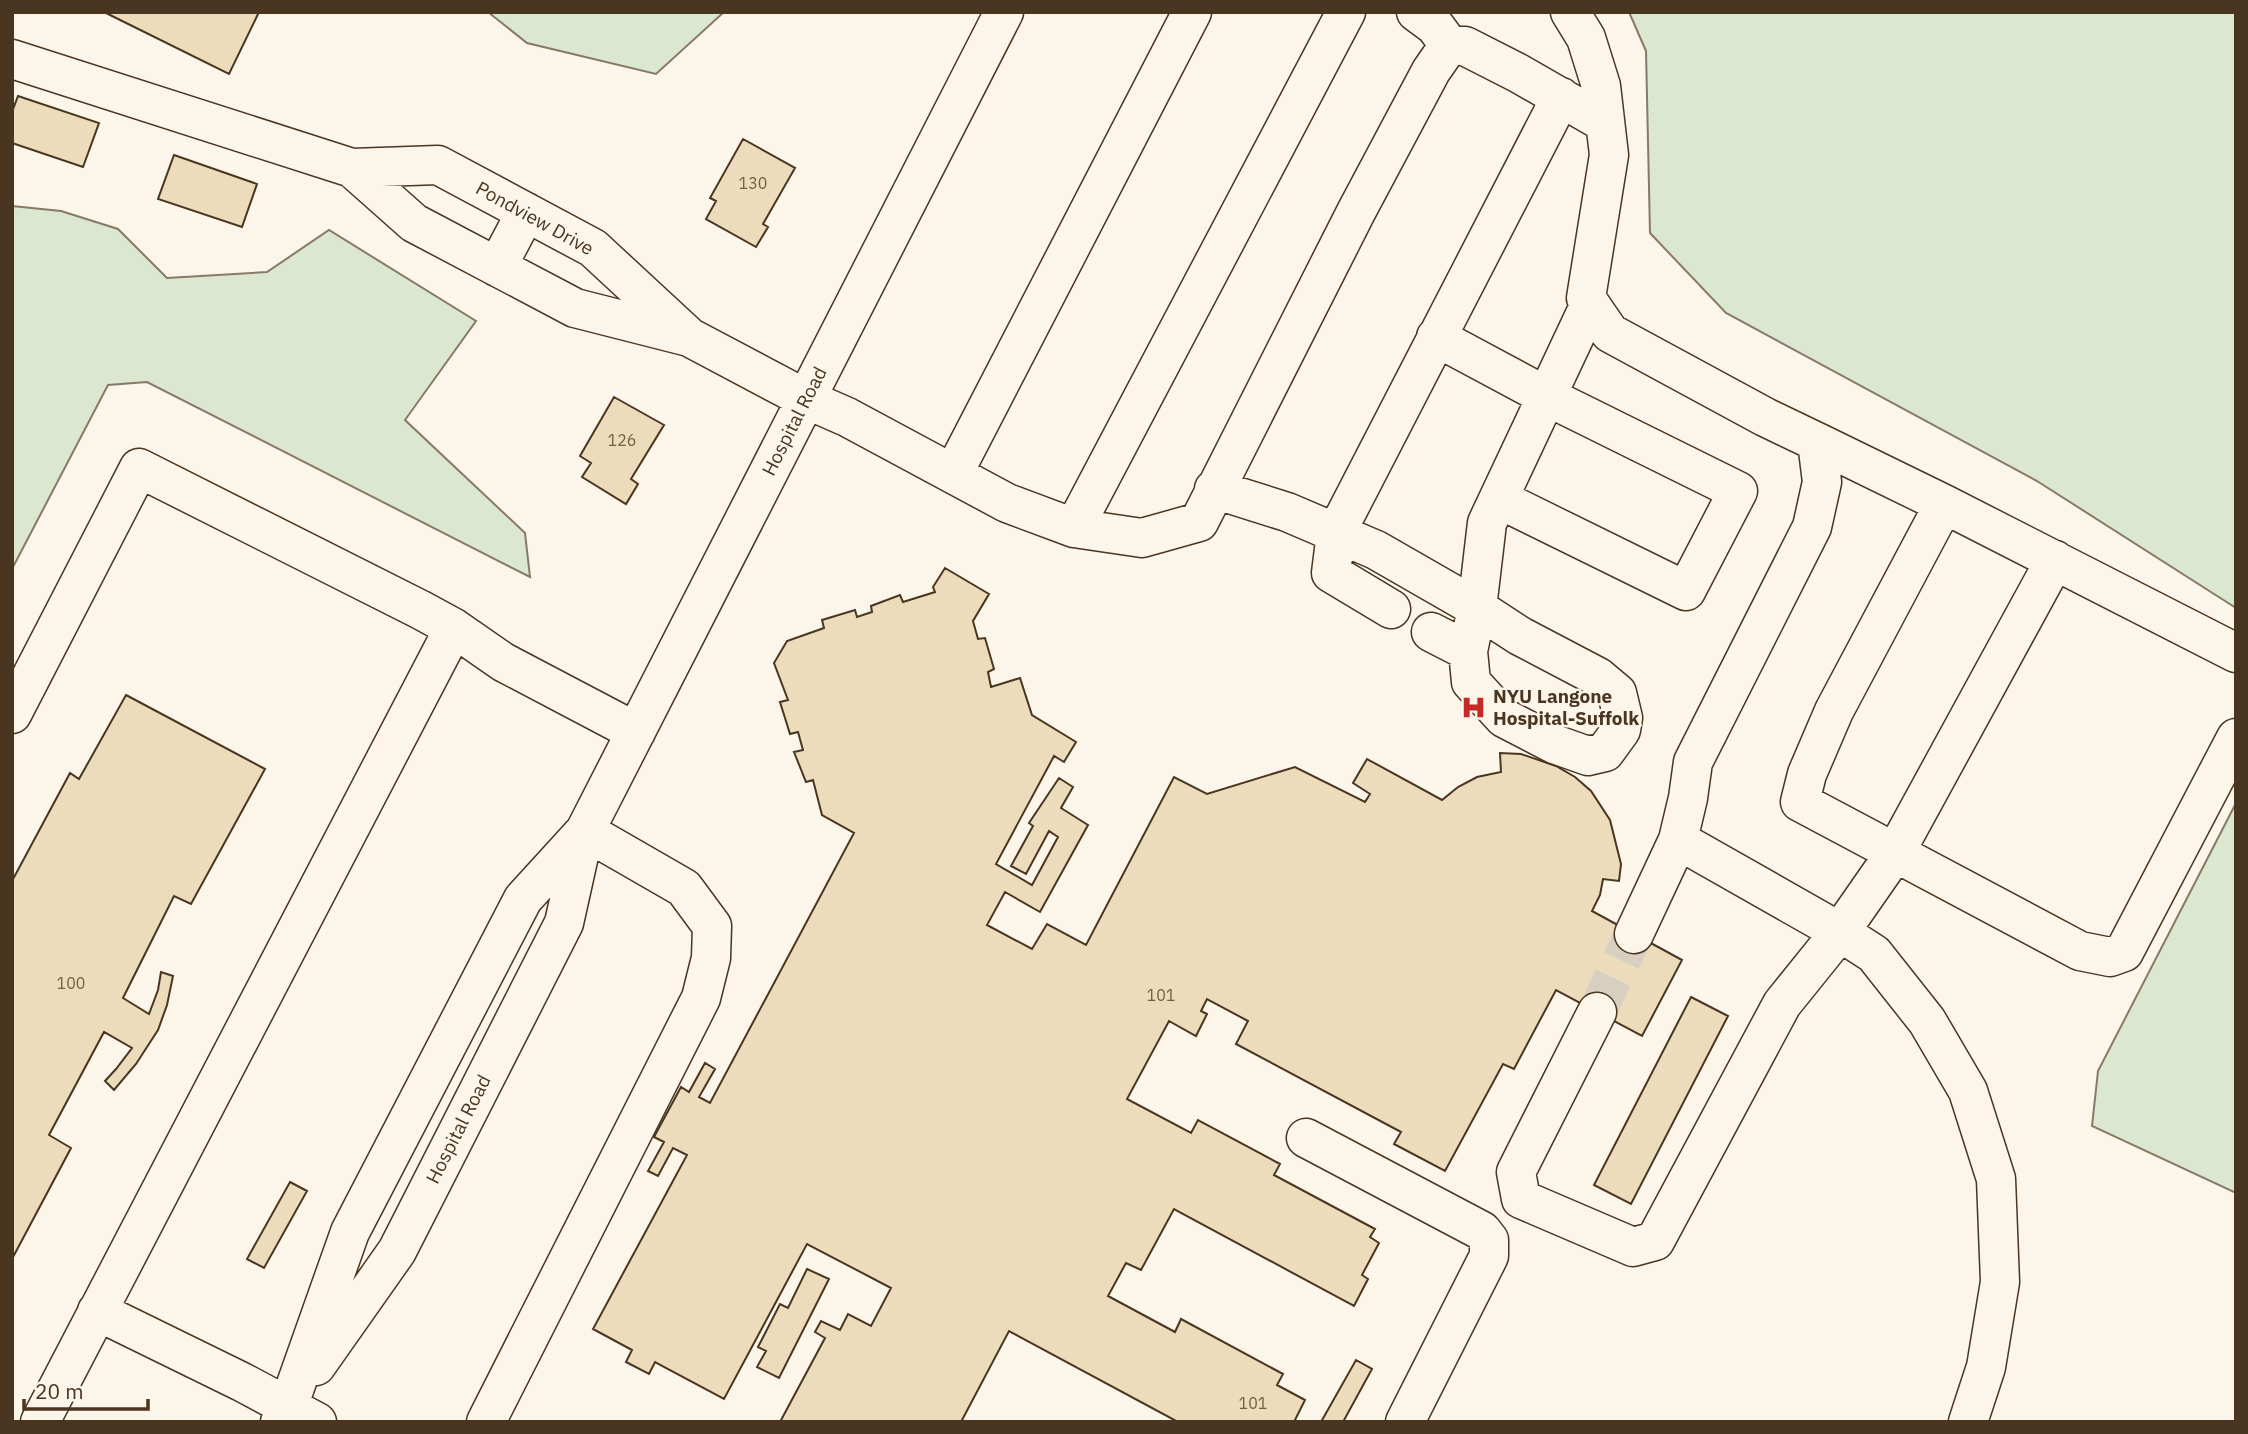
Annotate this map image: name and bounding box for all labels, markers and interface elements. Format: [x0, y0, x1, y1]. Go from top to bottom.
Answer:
house number: 130 [739, 173, 767, 193]
street label: Pondview Drive [472, 176, 598, 260]
street label: Hospital Road [756, 362, 832, 480]
house number: 126 [608, 430, 636, 450]
place label: NYU Langone Hospital-Suffolk [1493, 684, 1639, 730]
hospital icon: NYU Langone Hospital-Suffolk [1459, 693, 1487, 721]
house number: 100 [57, 973, 85, 993]
house number: 101 [1147, 985, 1175, 1005]
street label: Hospital Road [420, 1070, 496, 1188]
scale bar [24, 1368, 149, 1412]
text: 20 m [35, 1377, 84, 1405]
house number: 101 [1239, 1393, 1267, 1413]

